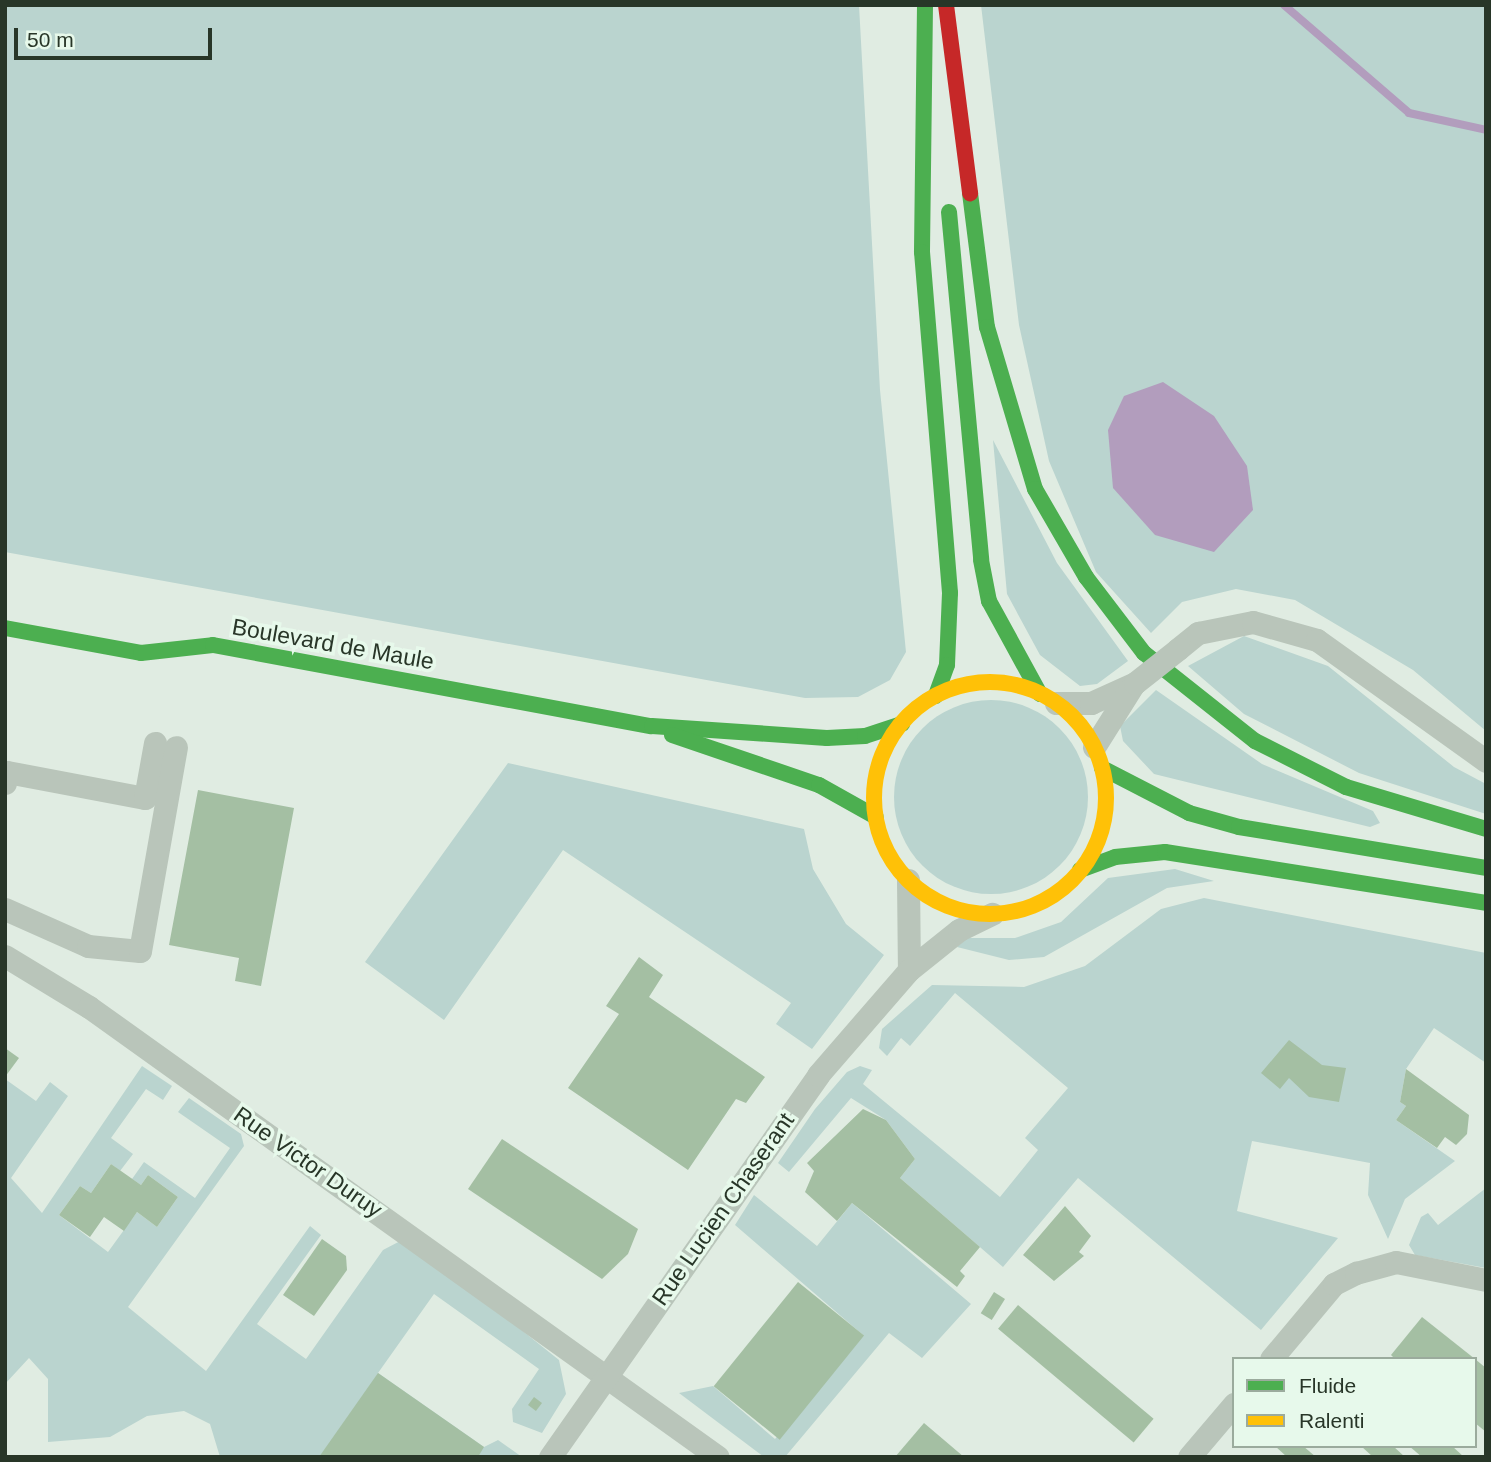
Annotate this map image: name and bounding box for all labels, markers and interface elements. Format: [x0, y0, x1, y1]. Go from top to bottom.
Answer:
scale bar [18, 14, 215, 58]
text: 50 m [27, 28, 74, 51]
street label: Boulevard de Maule [230, 613, 436, 675]
street label: Rue Victor Duruy [229, 1101, 387, 1223]
street label: Rue Lucien Chaserant [646, 1107, 800, 1311]
legend [1232, 1357, 1477, 1448]
text: Fluide [1299, 1374, 1356, 1397]
text: Ralenti [1299, 1409, 1364, 1432]

